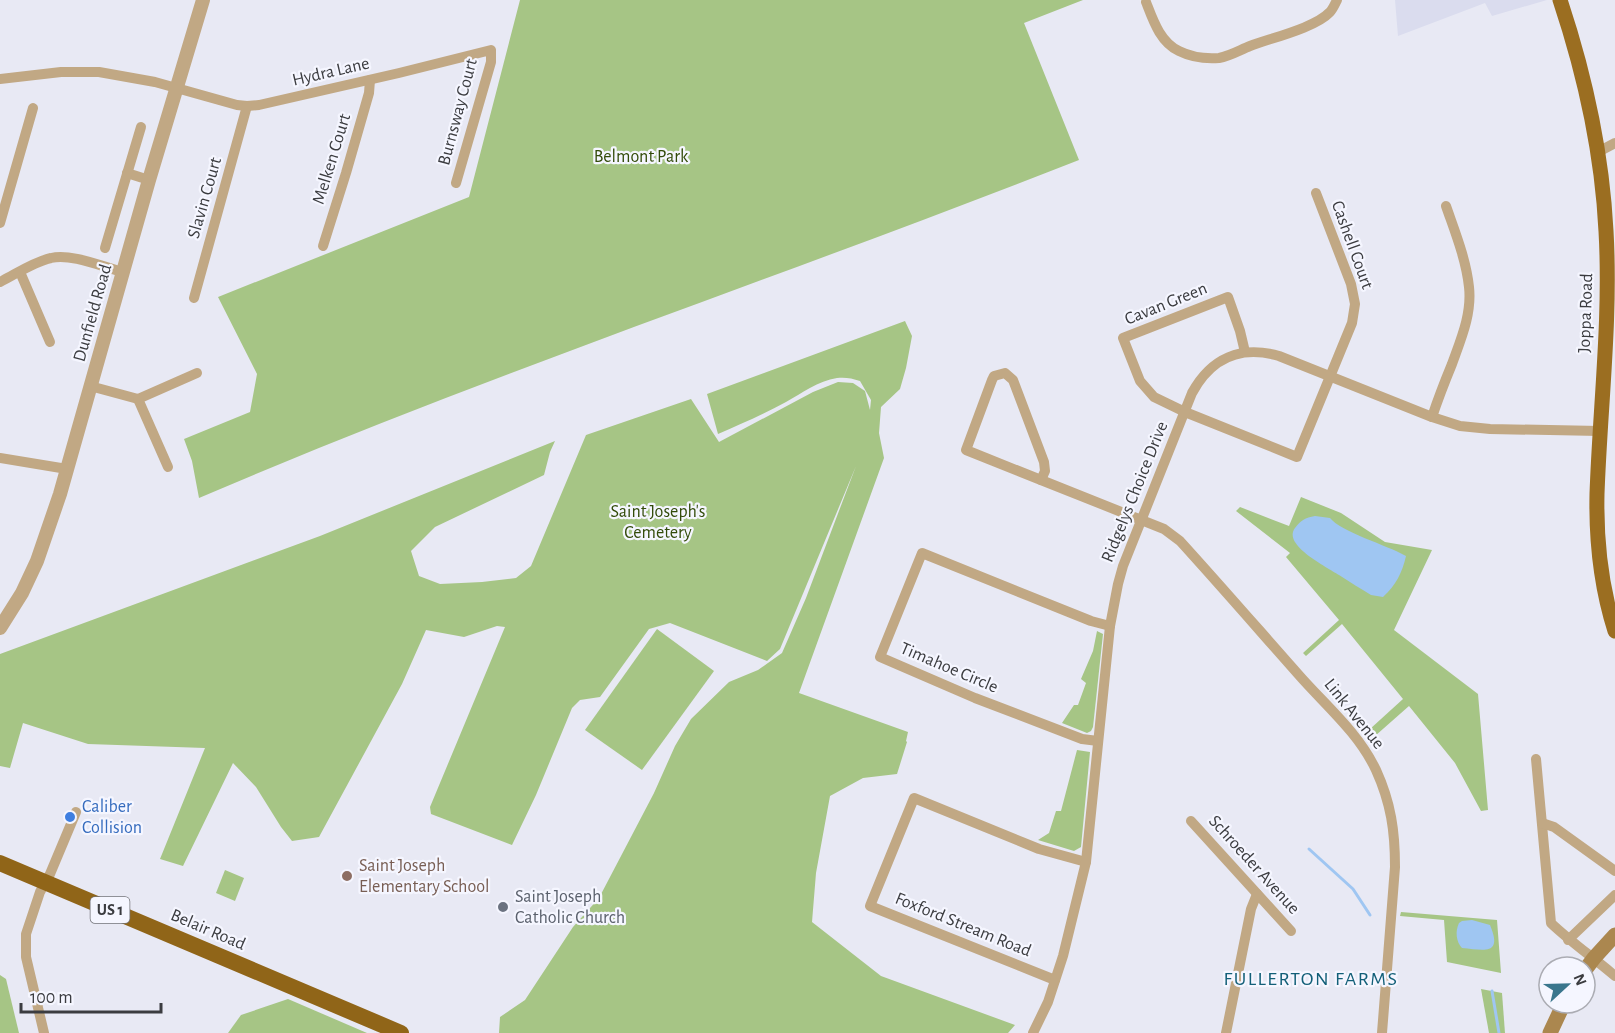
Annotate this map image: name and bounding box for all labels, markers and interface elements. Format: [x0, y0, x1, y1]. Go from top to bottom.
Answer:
street label: Hydra Lane [291, 54, 371, 90]
street label: Burnsway Court [435, 57, 481, 167]
street label: Melken Court [310, 111, 354, 206]
park label: Belmont Park [594, 148, 689, 166]
street label: Slavin Court [185, 155, 225, 241]
street label: Cashell Court [1328, 199, 1376, 292]
street label: Dunfield Road [70, 262, 116, 364]
street label: Joppa Road [1576, 273, 1596, 353]
street label: Cavan Green [1122, 279, 1210, 329]
street label: Ridgelys Choice Drive [1099, 419, 1171, 565]
park label: Saint Joseph's Cemetery [611, 503, 705, 542]
street label: Timahoe Circle [897, 639, 1001, 697]
street label: Link Avenue [1320, 675, 1388, 753]
place label: Caliber Collision [82, 798, 142, 837]
marker: Caliber Collision [63, 810, 77, 824]
street label: Schroeder Avenue [1205, 812, 1303, 918]
place label: Saint Joseph Elementary School [359, 857, 490, 896]
marker: Saint Joseph Elementary School [340, 869, 354, 883]
place label: Saint Joseph Catholic Church [515, 888, 625, 927]
street label: Foxford Stream Road [892, 889, 1034, 961]
road number: US 1 [90, 897, 130, 923]
marker: Saint Joseph Catholic Church [496, 900, 510, 914]
street label: Belair Road [168, 906, 248, 954]
north arrow [1537, 955, 1597, 1015]
district label: FULLERTON FARMS [1223, 969, 1399, 989]
text: N [1570, 972, 1589, 988]
scale bar [21, 976, 160, 1014]
text: 100 m [30, 989, 73, 1007]

